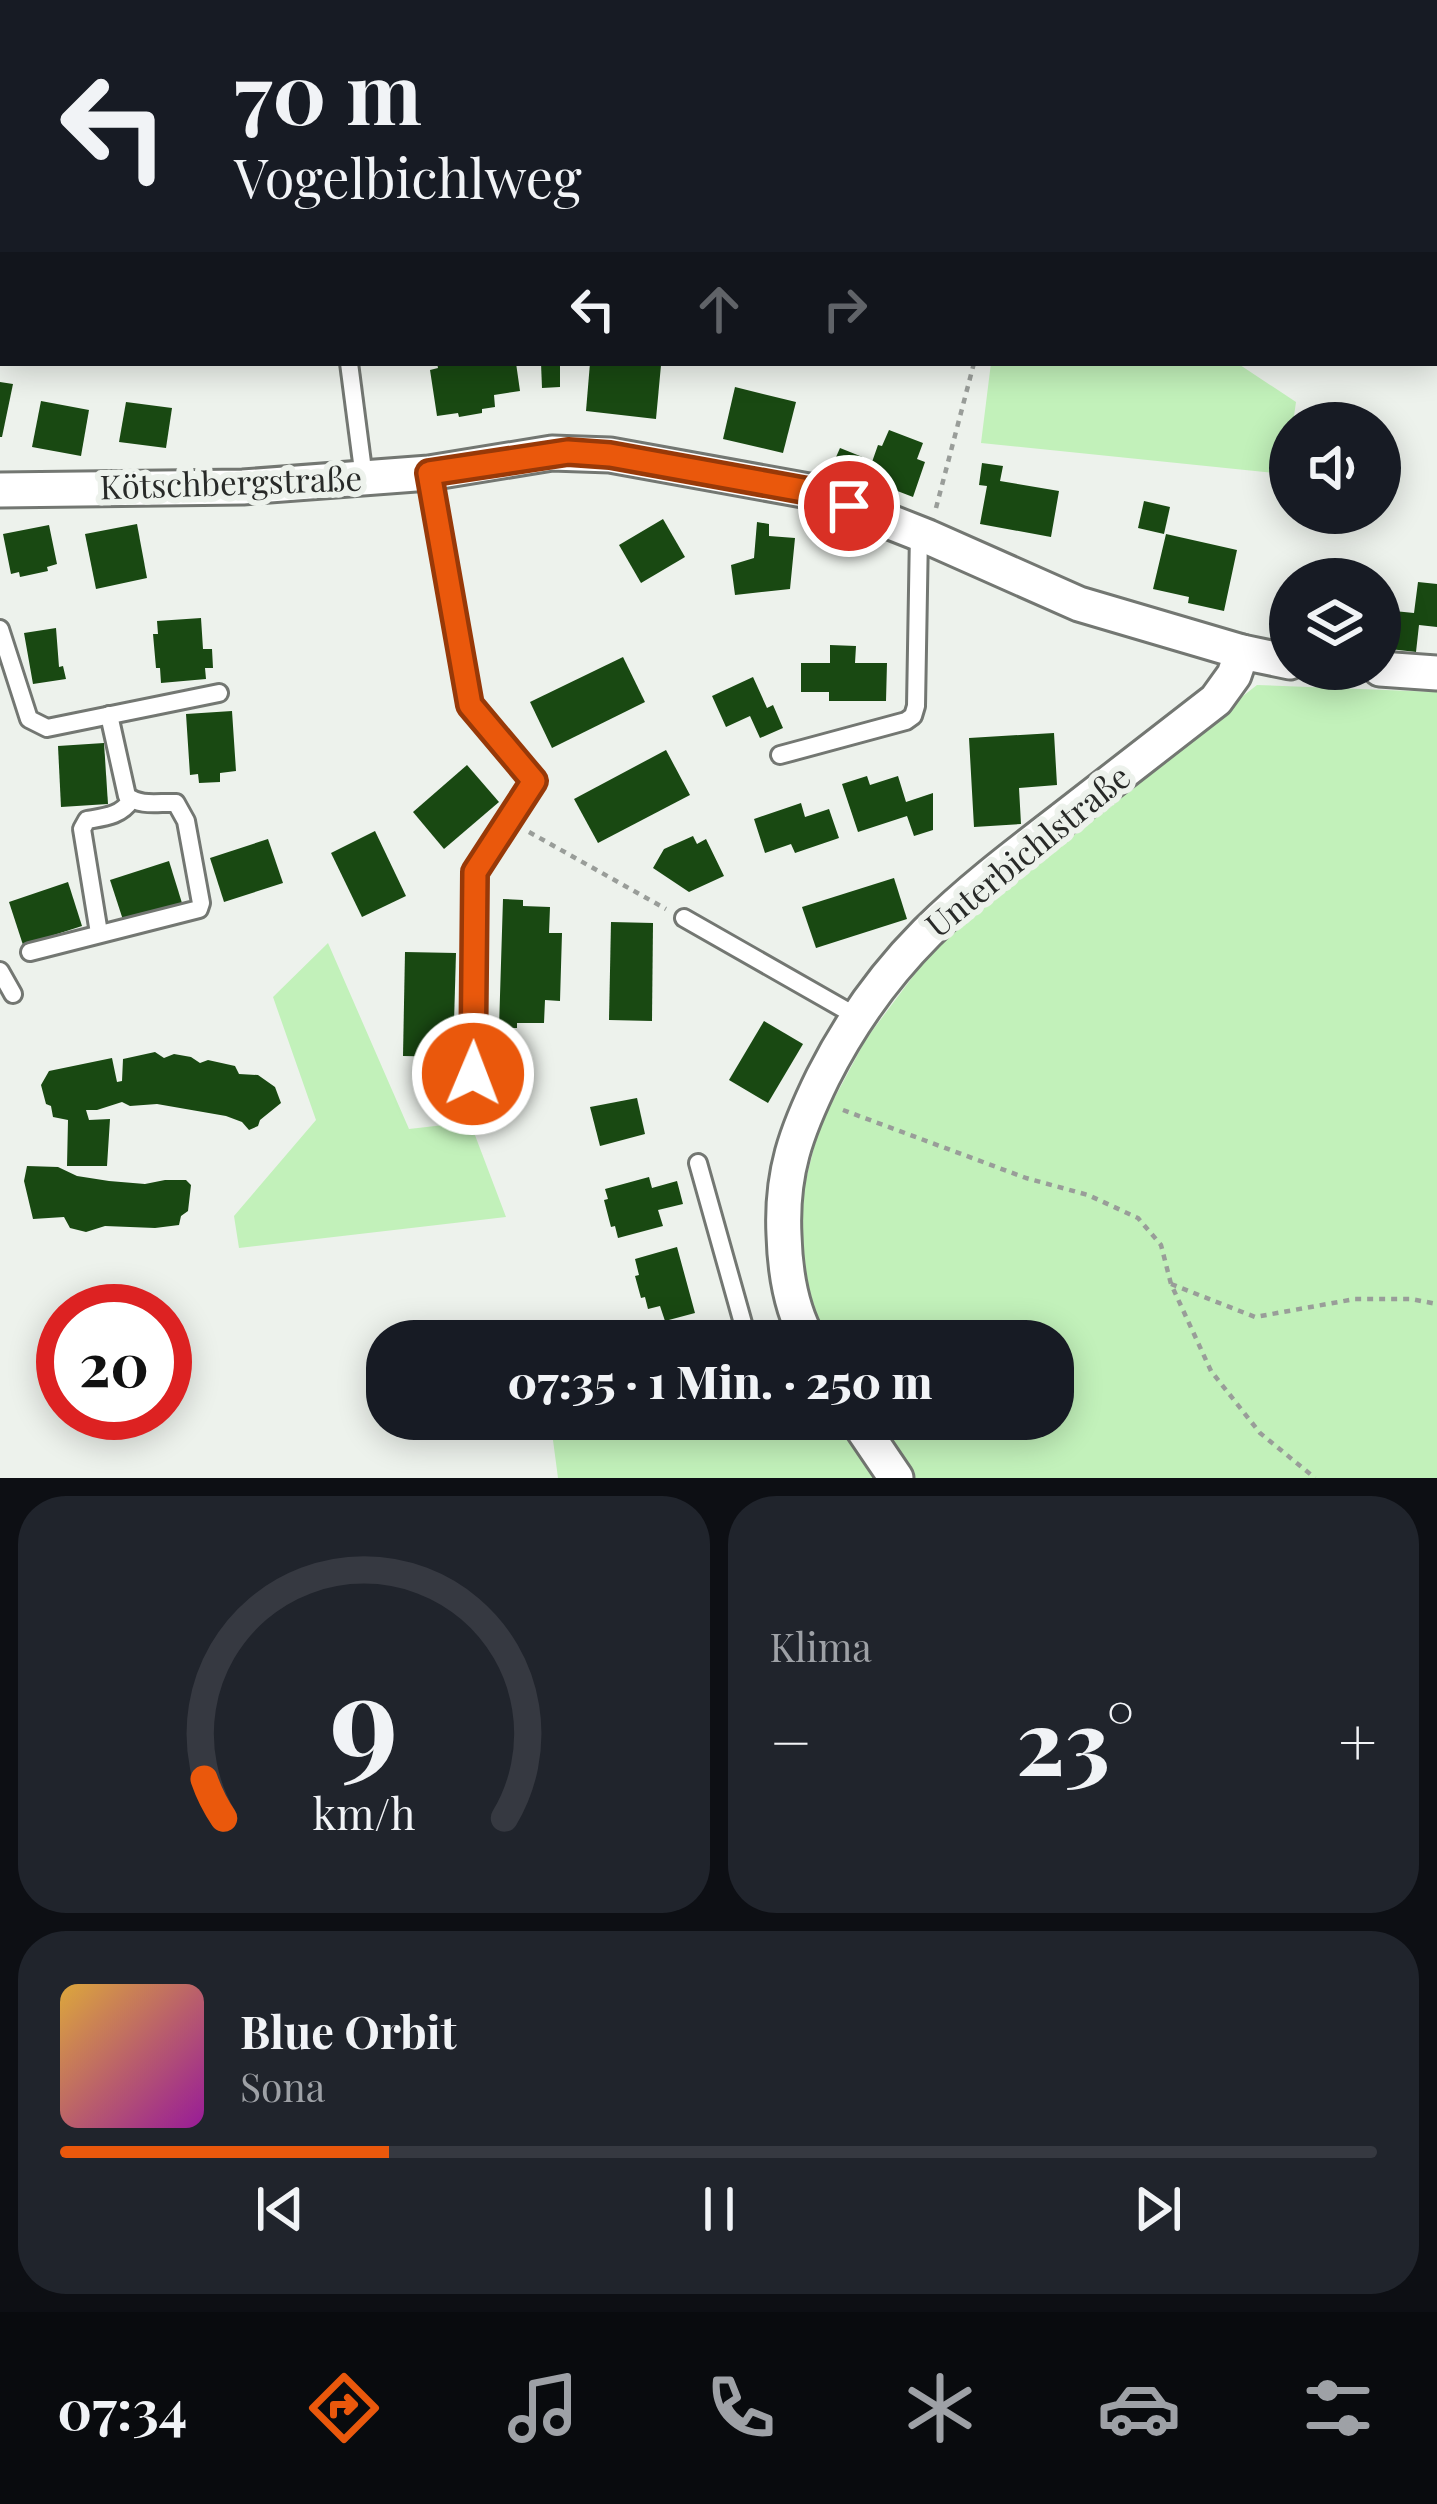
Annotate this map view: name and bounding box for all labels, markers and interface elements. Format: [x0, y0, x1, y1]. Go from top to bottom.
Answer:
text: 70 m [234, 34, 422, 146]
icon: left [36, 48, 192, 204]
text: Vogelbichlweg [234, 141, 582, 213]
icon: left [560, 276, 626, 342]
icon: ahead [686, 276, 752, 342]
icon: right [812, 276, 878, 342]
map controls [1269, 402, 1401, 690]
button: sound [1269, 402, 1401, 534]
street label: Kötschbergstraße [99, 454, 363, 508]
pin [798, 455, 900, 557]
icon: arrive [816, 473, 882, 539]
button: layers [1269, 558, 1401, 690]
street label: Unterbichlstraße [915, 753, 1138, 945]
position arrow [410, 1011, 536, 1137]
speed limit sign: 20 [36, 1284, 192, 1440]
text: 07:35 · 1 Min. · 250 m [507, 1350, 933, 1410]
text: Klima [770, 1620, 872, 1672]
text: 9 [329, 1632, 398, 1798]
text: 23° [1016, 1679, 1134, 1799]
text: − [770, 1696, 812, 1784]
text: + [1338, 1696, 1377, 1784]
text: km/h [312, 1783, 415, 1840]
text: Blue Orbit [240, 2000, 457, 2060]
text: Sona [240, 2060, 325, 2112]
icon: previous [247, 2176, 313, 2242]
icon: pause [686, 2176, 752, 2242]
icon: next [1125, 2176, 1191, 2242]
icon: directions [302, 2366, 386, 2450]
icon: music [501, 2366, 585, 2450]
icon: phone [699, 2366, 783, 2450]
icon: climate [898, 2366, 982, 2450]
icon: car [1097, 2366, 1181, 2450]
icon: filters [1296, 2366, 1380, 2450]
text: 07:34 [57, 2372, 187, 2444]

